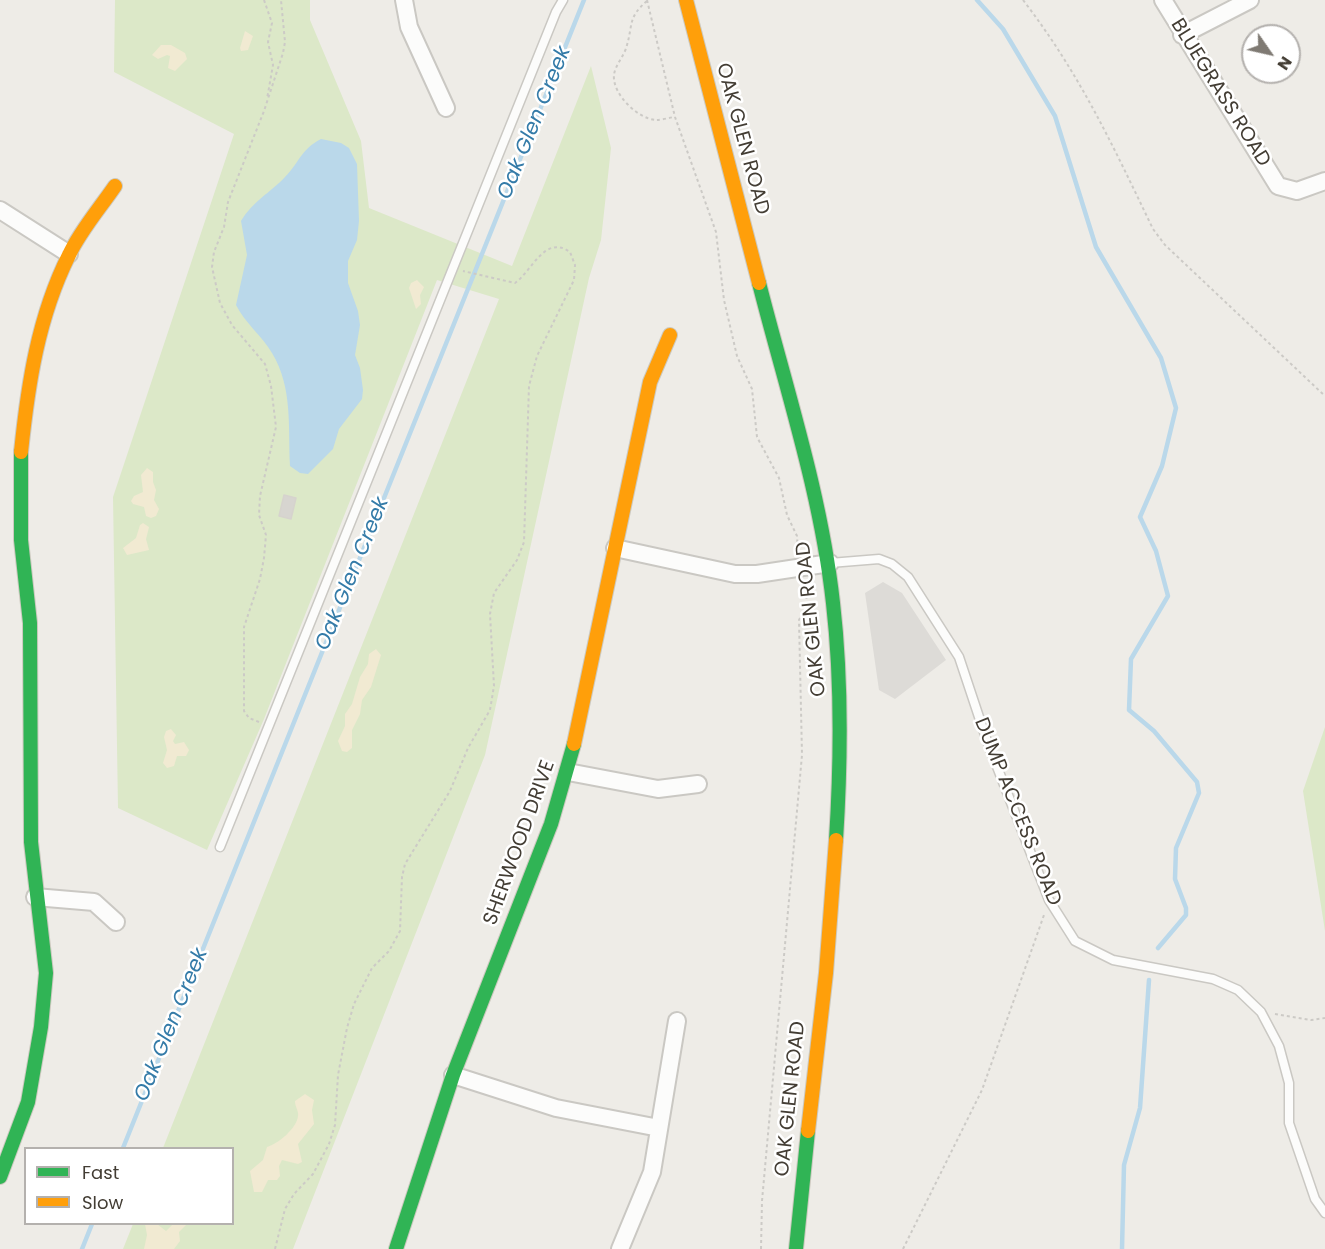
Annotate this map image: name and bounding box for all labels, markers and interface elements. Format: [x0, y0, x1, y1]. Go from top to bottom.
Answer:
street label: BLUEGRASS ROAD [1165, 14, 1275, 172]
north arrow [1241, 24, 1301, 84]
water label: Oak Glen Creek [493, 43, 577, 203]
text: N [1272, 52, 1298, 75]
street label: OAK GLEN ROAD [710, 61, 774, 217]
water label: Oak Glen Creek [311, 494, 395, 654]
street label: OAK GLEN ROAD [792, 540, 832, 698]
street label: DUMP ACCESS ROAD [968, 714, 1066, 910]
street label: SHERWOOD DRIVE [479, 757, 561, 929]
water label: Oak Glen Creek [130, 945, 214, 1105]
street label: OAK GLEN ROAD [771, 1020, 811, 1178]
legend [24, 1147, 234, 1225]
text: Fast [82, 1160, 119, 1185]
text: Slow [82, 1190, 123, 1215]

